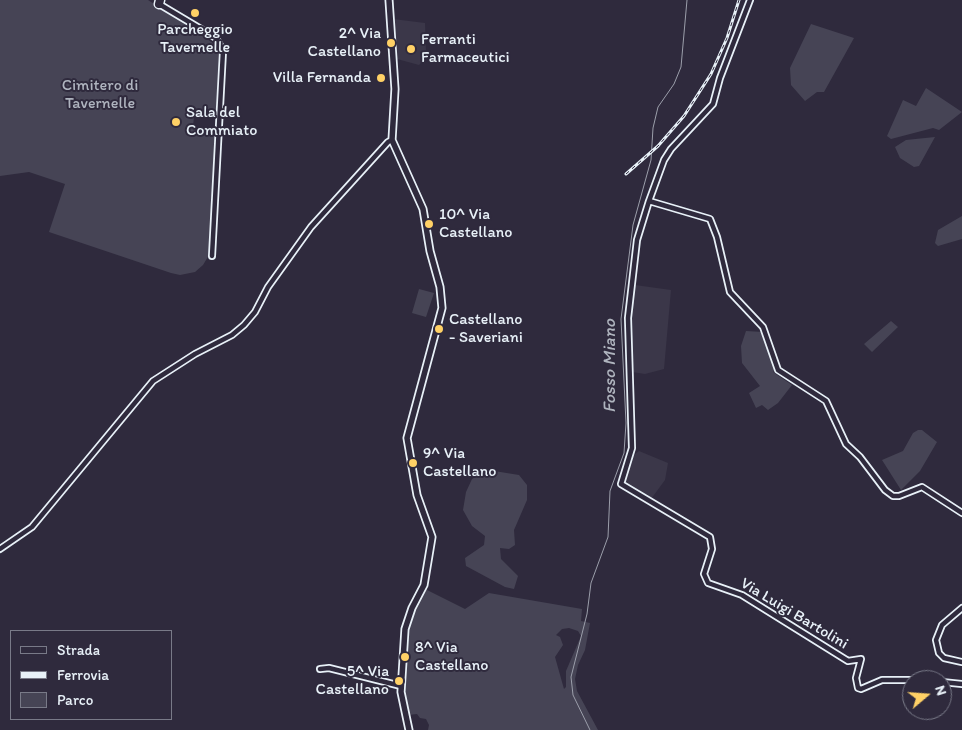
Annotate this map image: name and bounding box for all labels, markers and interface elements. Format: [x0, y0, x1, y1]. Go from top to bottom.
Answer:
marker: Parcheggio Tavernelle [189, 7, 201, 19]
place label: Parcheggio Tavernelle [157, 20, 233, 58]
place label: 2^ Via Castellano [308, 24, 381, 62]
place label: Ferranti Farmaceutici [421, 30, 510, 68]
marker: 2^ Via Castellano [385, 37, 397, 49]
marker: Ferranti Farmaceutici [405, 43, 417, 55]
place label: Villa Fernanda [273, 68, 371, 88]
marker: Villa Fernanda [375, 72, 387, 84]
park label: Cimitero di Tavernelle [62, 76, 138, 114]
place label: Sala del Commiato [186, 103, 257, 141]
marker: Sala del Commiato [170, 116, 182, 128]
place label: 10^ Via Castellano [439, 205, 512, 243]
marker: 10^ Via Castellano [423, 218, 435, 230]
place label: Castellano - Saveriani [449, 310, 523, 348]
water label: Fosso Miano [599, 319, 621, 413]
marker: Castellano - Saveriani [433, 323, 445, 335]
place label: 9^ Via Castellano [423, 444, 496, 482]
marker: 9^ Via Castellano [407, 457, 419, 469]
street label: Via Luigi Bartolini [737, 574, 851, 654]
legend [10, 630, 172, 720]
place label: 8^ Via Castellano [415, 638, 488, 676]
text: Strada [57, 641, 100, 659]
marker: 8^ Via Castellano [399, 651, 411, 663]
place label: 5^ Via Castellano [316, 662, 389, 700]
text: Ferrovia [57, 666, 109, 684]
north arrow [902, 670, 952, 720]
marker: 5^ Via Castellano [393, 675, 405, 687]
text: N [931, 683, 950, 698]
text: Parco [57, 691, 93, 709]

